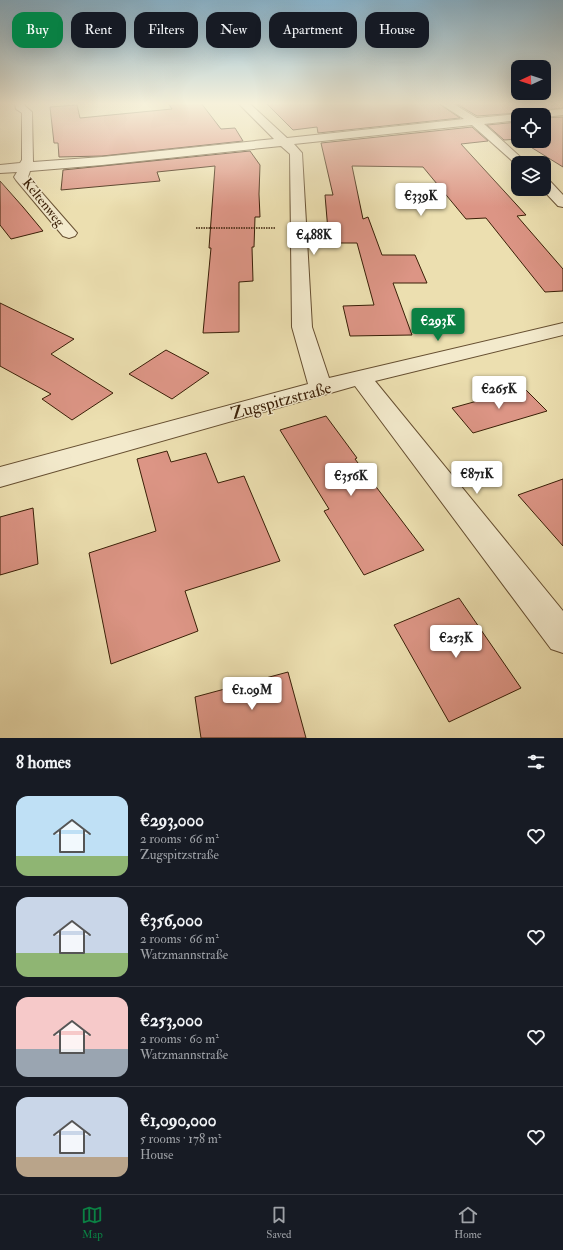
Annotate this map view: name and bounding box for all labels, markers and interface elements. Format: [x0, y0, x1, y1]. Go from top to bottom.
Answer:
chip: Buy [12, 12, 63, 48]
chip: Rent [71, 12, 126, 48]
chip: Filters [134, 12, 198, 48]
chip: New [206, 12, 261, 48]
chip: Apartment [269, 12, 357, 48]
chip: House [365, 12, 429, 48]
north arrow [511, 60, 551, 100]
map controls [511, 60, 551, 196]
button: locate [511, 108, 551, 148]
button: layers [511, 156, 551, 196]
street label: Keltenweg [19, 175, 69, 231]
pin: €339K [393, 183, 449, 217]
text: €339K [404, 188, 438, 204]
pin: €488K [286, 222, 342, 256]
text: €488K [296, 227, 332, 243]
pin: €293K [410, 308, 466, 342]
text: €293K [421, 313, 455, 329]
pin: €265K [471, 376, 527, 410]
street label: Zugspitzstraße [228, 377, 334, 425]
text: €265K [481, 381, 517, 397]
pin: €871K [449, 461, 505, 495]
pin: €356K [323, 463, 379, 497]
text: €871K [460, 466, 494, 482]
text: €356K [334, 468, 368, 484]
pin: €253K [428, 625, 484, 659]
text: €253K [439, 630, 473, 646]
pin: €1.09M [219, 677, 285, 711]
text: €1.09M [232, 682, 272, 698]
icon: filters [525, 751, 547, 773]
text: 8 homes [16, 752, 71, 773]
text: €293,000 [140, 810, 204, 831]
icon: home [48, 812, 96, 860]
icon: heart [525, 825, 547, 847]
text: 2 rooms · 66 m² [140, 831, 219, 847]
text: Zugspitzstraße [140, 847, 219, 863]
text: €356,000 [140, 910, 203, 931]
icon: home [48, 913, 96, 961]
icon: heart [525, 926, 547, 948]
text: 2 rooms · 66 m² [140, 931, 219, 947]
text: Watzmannstraße [140, 947, 228, 963]
text: €253,000 [140, 1010, 203, 1031]
icon: home [48, 1013, 96, 1061]
icon: heart [525, 1026, 547, 1048]
text: 2 rooms · 60 m² [140, 1031, 219, 1047]
text: Watzmannstraße [140, 1047, 228, 1063]
text: €1,090,000 [140, 1110, 216, 1131]
icon: home [48, 1113, 96, 1161]
icon: heart [525, 1126, 547, 1148]
text: 5 rooms · 178 m² [140, 1131, 222, 1147]
text: House [140, 1147, 173, 1163]
tab: Map [81, 1204, 103, 1241]
tab: Saved [266, 1204, 291, 1241]
tab: Home [454, 1204, 482, 1241]

